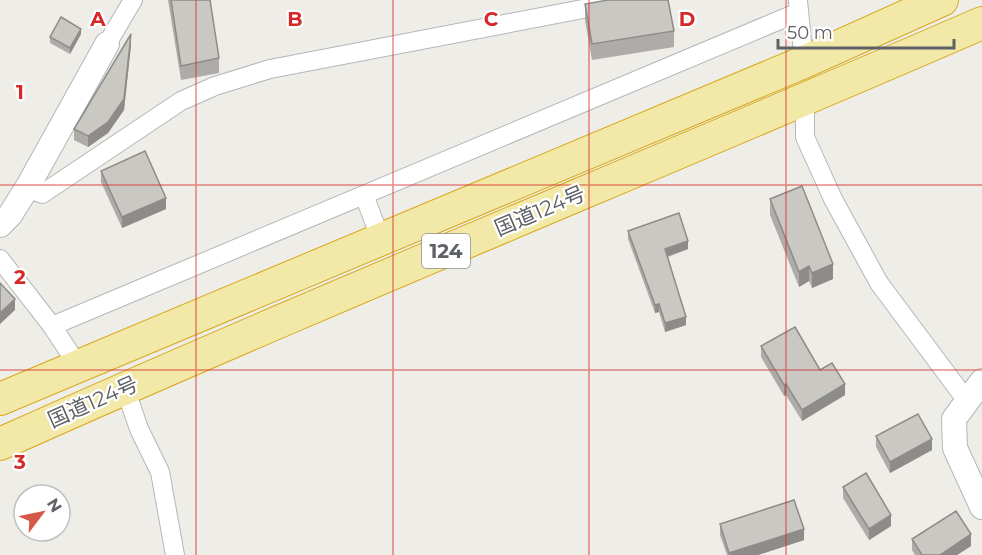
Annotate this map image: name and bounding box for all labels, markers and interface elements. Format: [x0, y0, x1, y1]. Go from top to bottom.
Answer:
text: A [89, 7, 106, 31]
text: B [287, 7, 303, 31]
text: C [484, 7, 499, 31]
text: D [679, 7, 695, 31]
scale bar [778, 12, 954, 50]
text: 50 m [787, 22, 833, 44]
text: 1 [16, 80, 24, 104]
street label: 国道124号 [491, 180, 589, 241]
road number: 124 [422, 234, 470, 268]
text: 2 [14, 265, 26, 289]
street label: 国道124号 [44, 371, 142, 432]
text: 3 [13, 450, 26, 474]
north arrow [12, 483, 72, 543]
text: N [43, 495, 66, 516]

